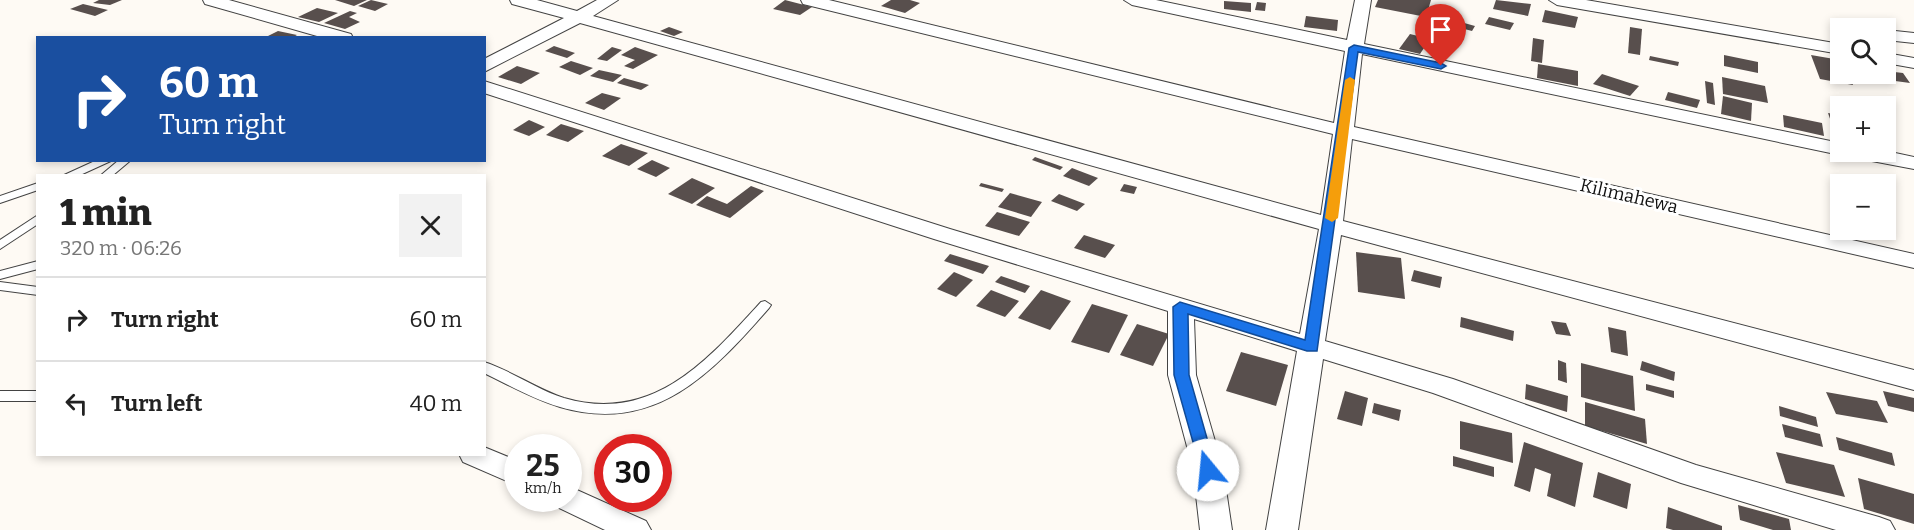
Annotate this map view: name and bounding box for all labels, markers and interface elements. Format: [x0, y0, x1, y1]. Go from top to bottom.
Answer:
pin [1415, 4, 1466, 66]
icon: arrive [1424, 13, 1457, 46]
map controls [1830, 18, 1896, 240]
button: search [1830, 18, 1896, 84]
text: 60 m [159, 58, 258, 108]
icon: right [60, 60, 138, 138]
button: + [1830, 96, 1896, 162]
text: Turn right [159, 109, 286, 141]
street label: Kilimahewa [1578, 174, 1680, 218]
button: − [1830, 174, 1896, 240]
text: 1 min [60, 191, 152, 235]
button: close [399, 194, 462, 257]
text: 320 m · 06:26 [60, 236, 182, 260]
icon: right [60, 303, 93, 336]
text: Turn right [111, 306, 219, 333]
text: 60 m [410, 306, 462, 333]
icon: left [60, 387, 93, 420]
text: Turn left [111, 390, 203, 417]
text: 40 m [410, 390, 462, 417]
speed limit sign: 30 [594, 434, 672, 512]
position arrow [1176, 438, 1240, 502]
text: 25 [526, 448, 560, 484]
text: km/h [524, 479, 562, 497]

